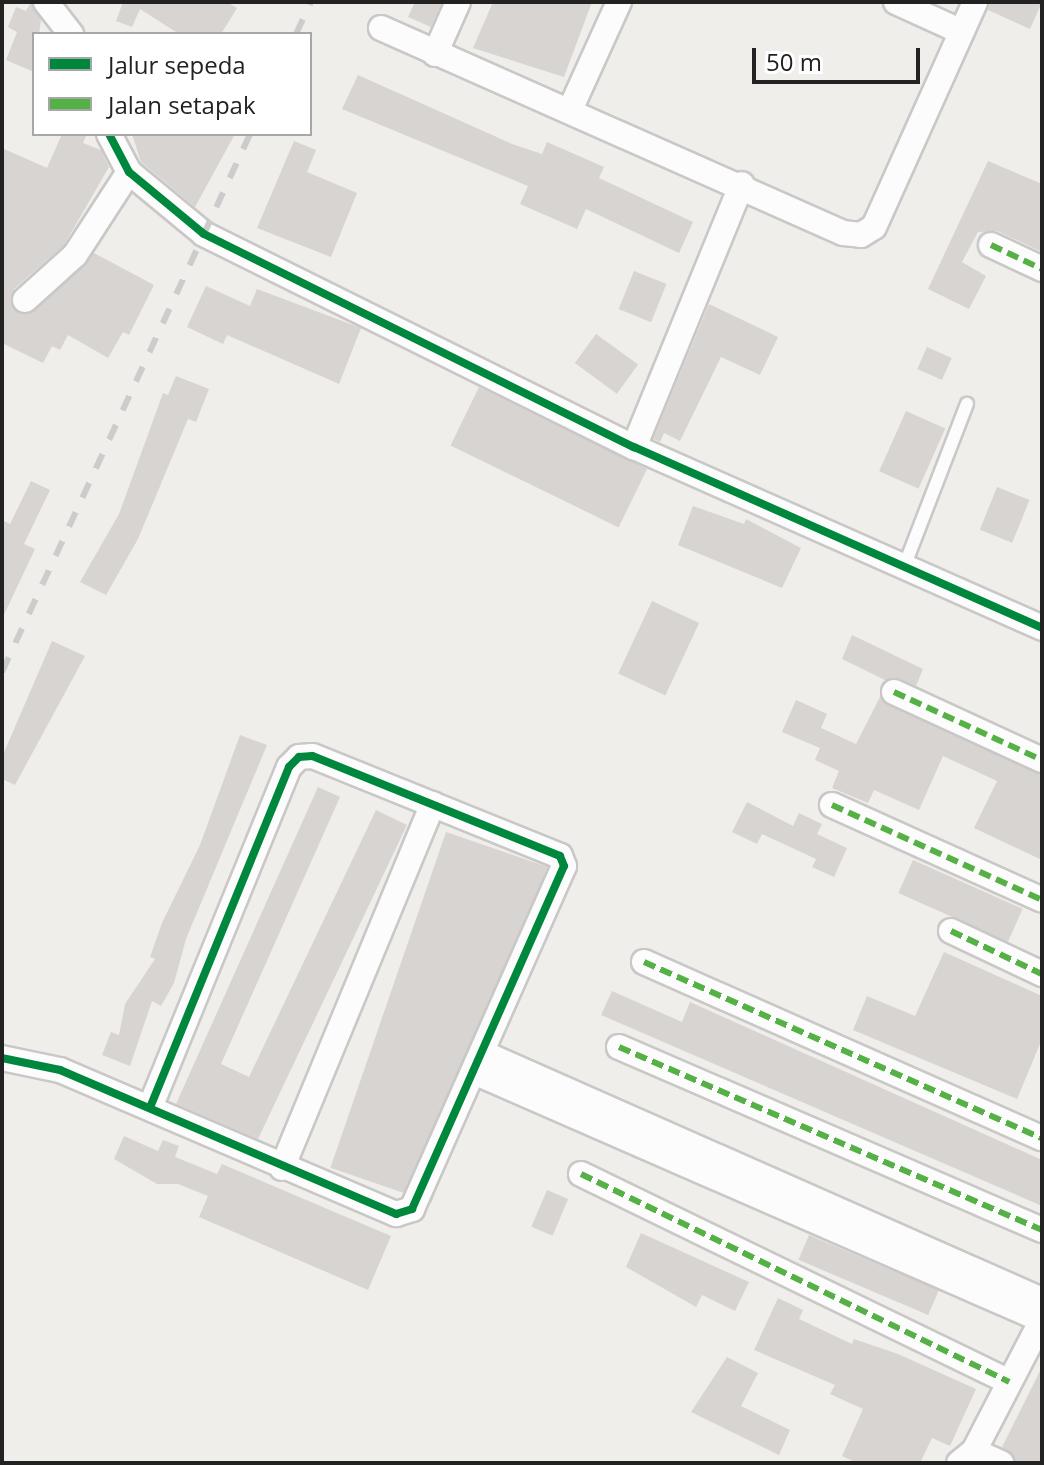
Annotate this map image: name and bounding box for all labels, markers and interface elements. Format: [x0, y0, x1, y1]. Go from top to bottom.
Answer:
legend [32, 32, 312, 136]
scale bar [756, 32, 924, 82]
text: 50 m [766, 45, 822, 78]
text: Jalur sepeda [108, 48, 246, 81]
text: Jalan setapak [108, 88, 256, 121]

